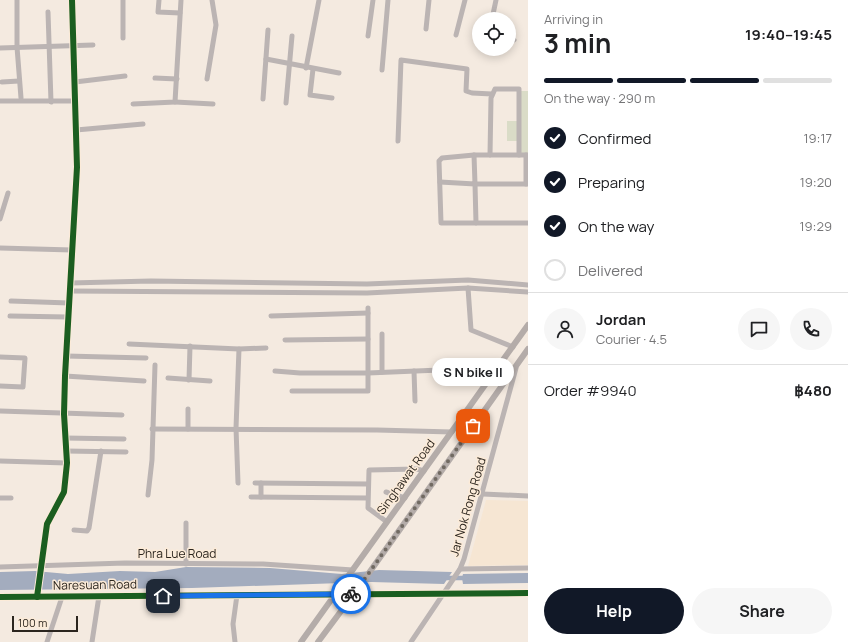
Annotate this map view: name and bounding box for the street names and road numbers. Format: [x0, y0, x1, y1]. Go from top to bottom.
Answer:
street label: Singhawat Road [373, 436, 439, 518]
street label: Jar Nok Rong Road [445, 455, 490, 558]
street label: Phra Lue Road [138, 545, 216, 562]
street label: Naresuan Road [53, 575, 137, 594]

